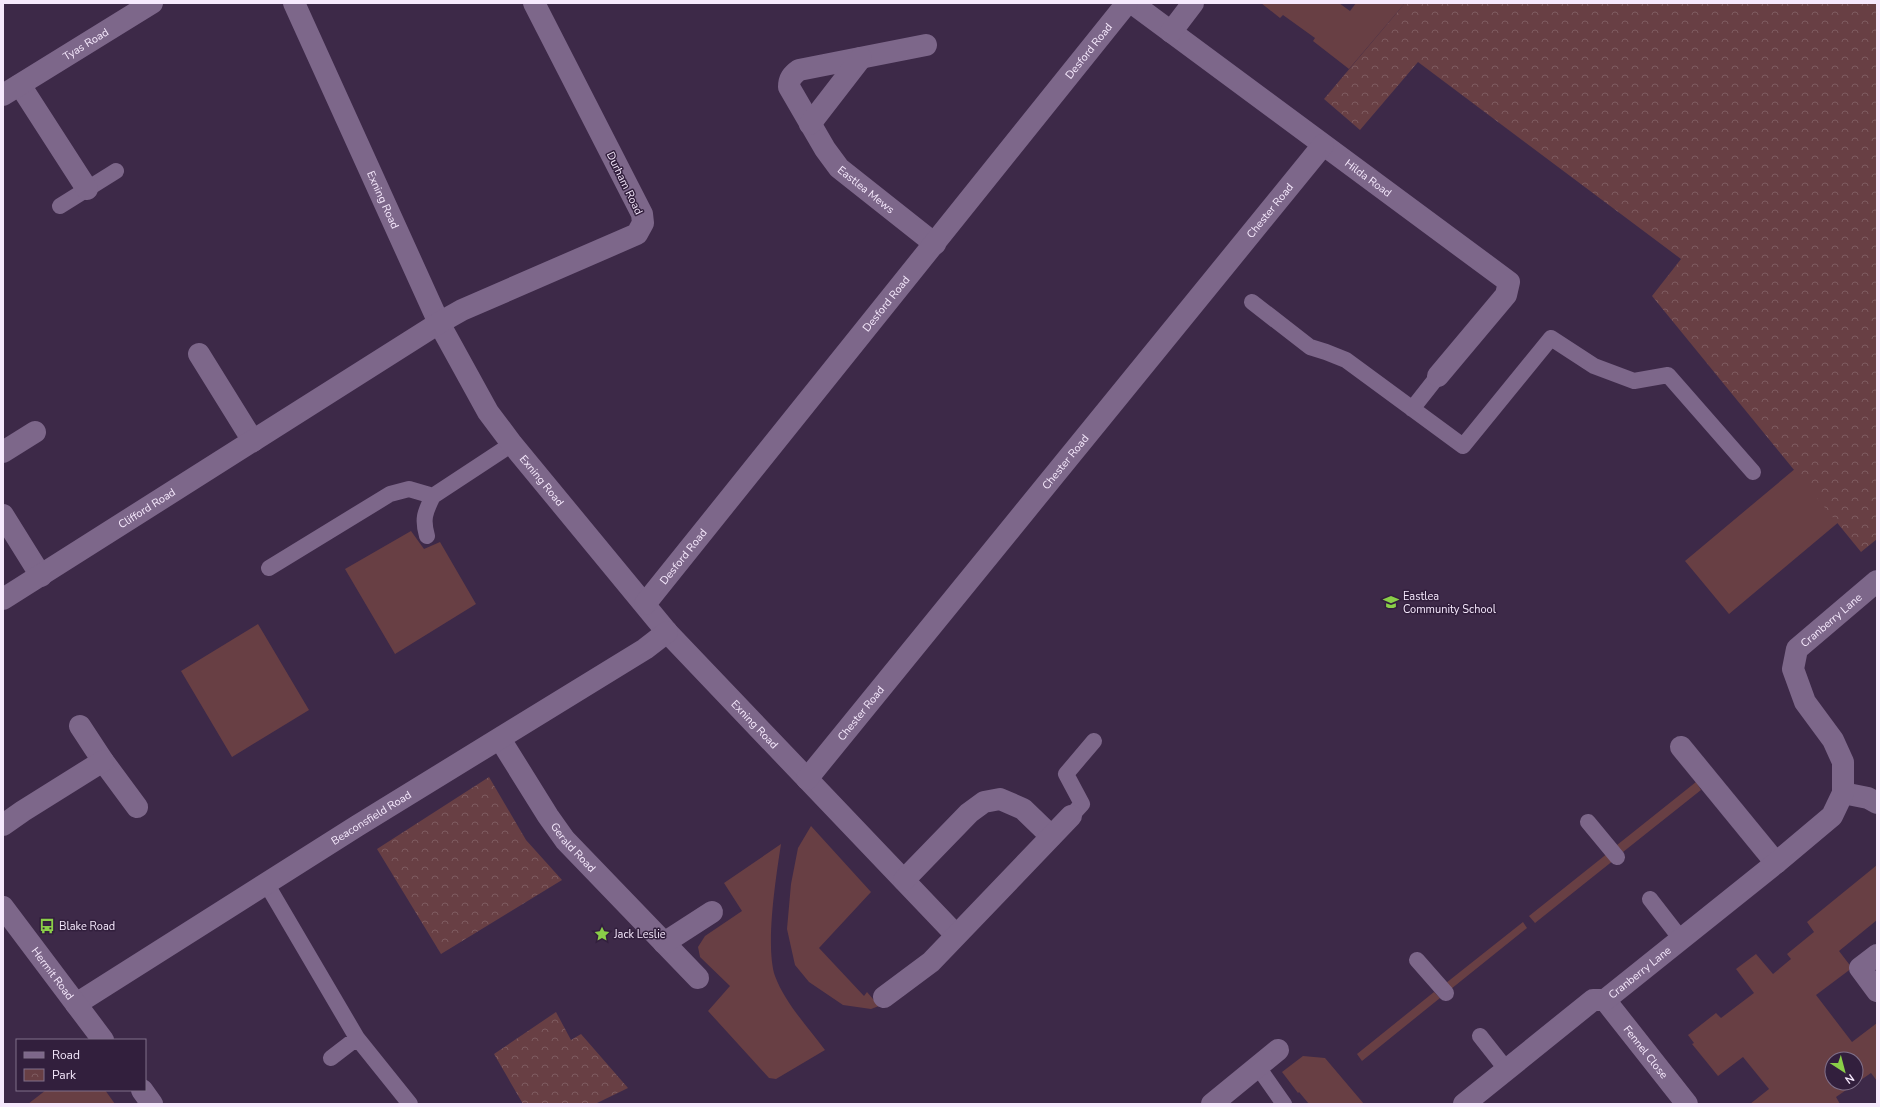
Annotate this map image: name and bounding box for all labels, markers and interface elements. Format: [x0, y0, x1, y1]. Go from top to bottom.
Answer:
street label: Desford Road [1062, 20, 1116, 82]
street label: Tyas Road [60, 25, 111, 64]
street label: Durham Road [603, 149, 646, 217]
street label: Hilda Road [1342, 156, 1395, 201]
street label: Eastlea Mews [834, 163, 897, 217]
street label: Exning Road [363, 169, 402, 231]
street label: Chester Road [1243, 180, 1297, 241]
street label: Desford Road [859, 273, 913, 335]
street label: Chester Road [1039, 431, 1092, 493]
street label: Exning Road [516, 452, 567, 509]
street label: Clifford Road [115, 485, 178, 532]
street label: Desford Road [657, 526, 711, 588]
place label: Eastlea Community School [1403, 589, 1497, 617]
street label: Cranberry Lane [1797, 590, 1865, 651]
school or university icon: Eastlea Community School [1382, 593, 1400, 611]
street label: Chester Road [834, 683, 888, 744]
street label: Exning Road [728, 697, 781, 752]
street label: Beaconsfield Road [328, 787, 414, 849]
street label: Gerald Road [547, 820, 599, 876]
bus stop icon: Blake Road [38, 917, 56, 935]
place label: Blake Road [59, 919, 115, 934]
place icon: Jack Leslie [593, 925, 611, 943]
place label: Jack Leslie [613, 927, 666, 942]
street label: Cranberry Lane [1605, 943, 1674, 1002]
street label: Hermit Road [28, 944, 77, 1003]
street label: Fennel Close [1620, 1022, 1671, 1082]
legend [16, 1039, 146, 1091]
text: Road [52, 1047, 80, 1063]
north arrow [1824, 1051, 1864, 1091]
text: Park [52, 1067, 77, 1083]
text: N [1842, 1070, 1857, 1087]

